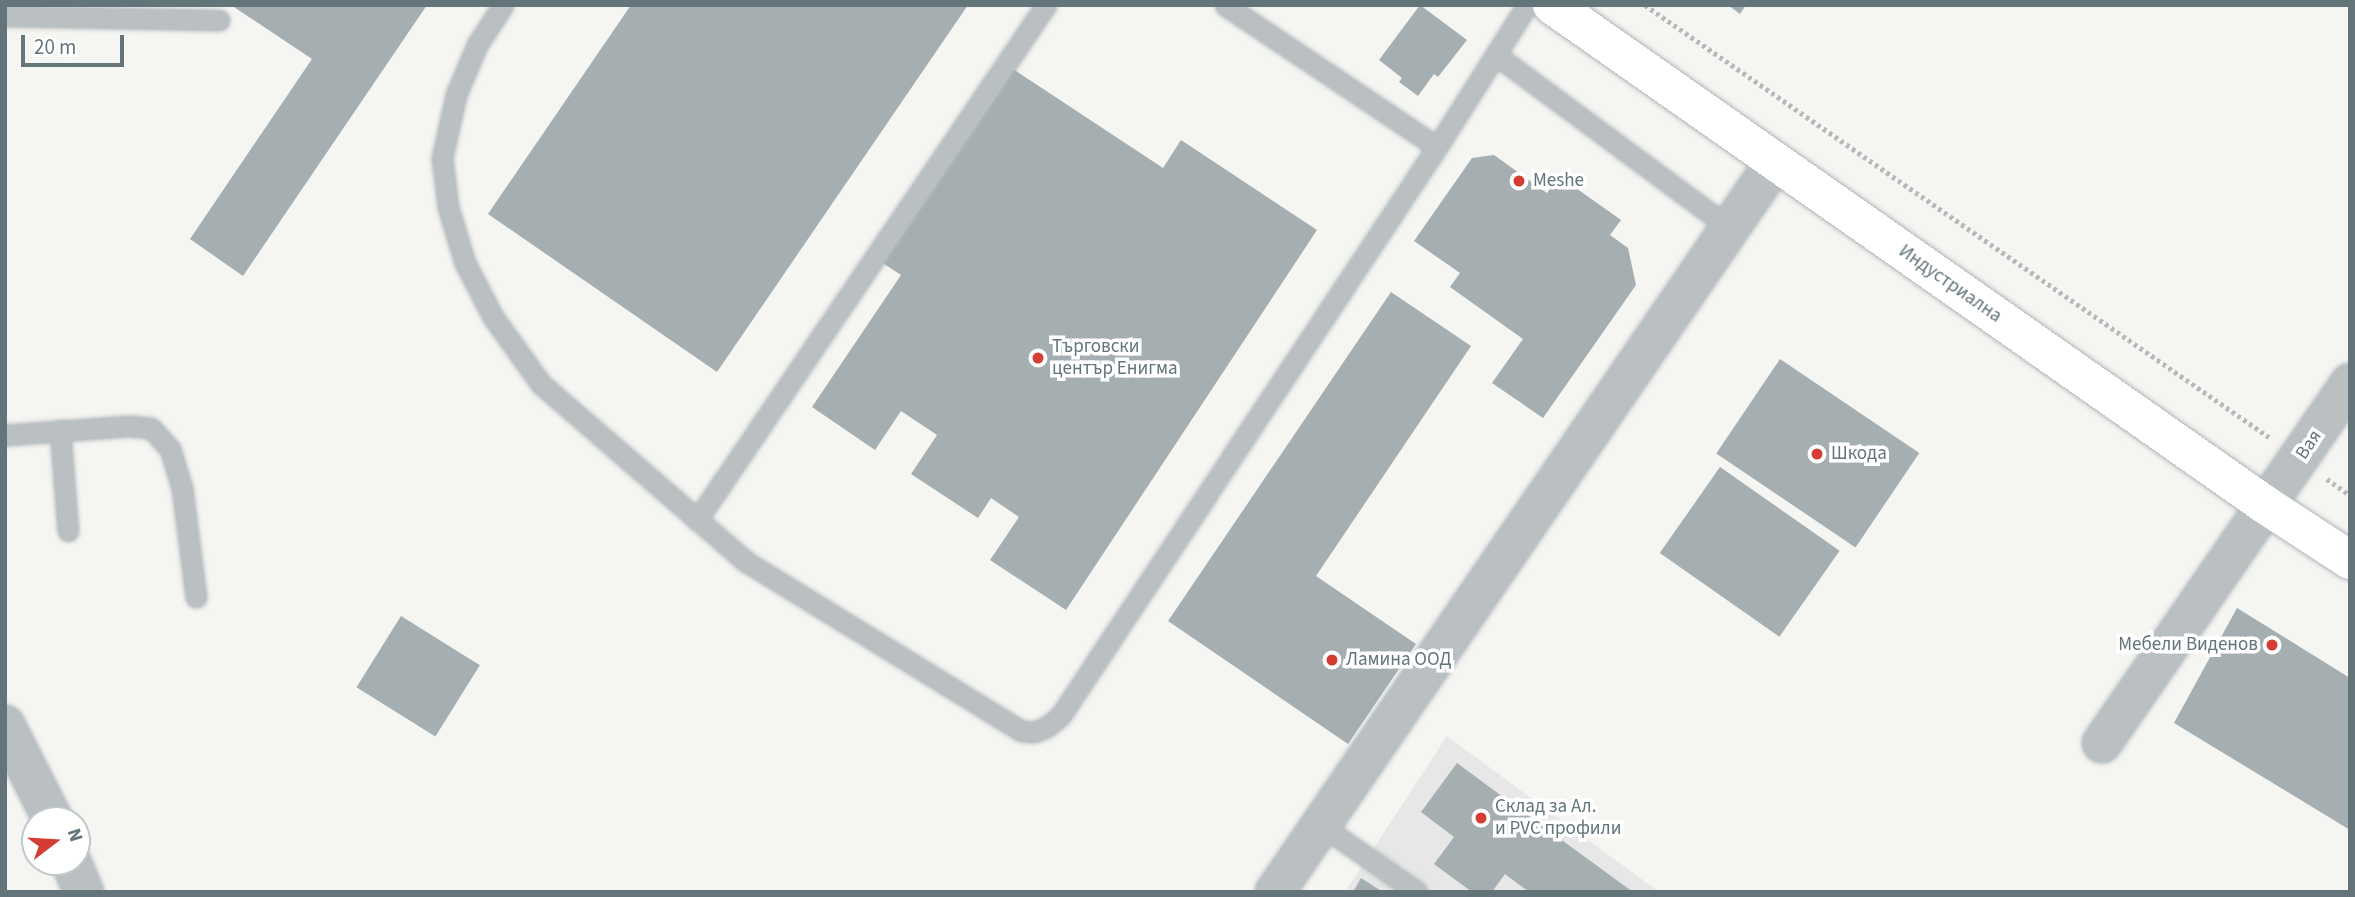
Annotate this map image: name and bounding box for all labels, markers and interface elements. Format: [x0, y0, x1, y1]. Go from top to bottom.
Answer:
scale bar [24, 21, 128, 65]
text: 20 m [34, 32, 76, 62]
place label: Meshe [1533, 170, 1584, 192]
marker: Meshe [1511, 173, 1527, 189]
street label: Индустриална [1894, 240, 2006, 328]
place label: Търговски център Енигма [1052, 336, 1178, 380]
marker: Търговски център Енигма [1030, 350, 1046, 366]
street label: Вая [2291, 426, 2327, 464]
place label: Шкода [1831, 443, 1887, 465]
marker: Шкода [1809, 446, 1825, 462]
place label: Мебели Виденов [2118, 634, 2258, 656]
marker: Мебели Виденов [2264, 637, 2280, 653]
place label: Ламина ООД [1346, 649, 1451, 671]
marker: Ламина ООД [1324, 652, 1340, 668]
place label: Склад за Ал. и PVC профили [1495, 796, 1621, 840]
north arrow [21, 806, 91, 876]
marker: Склад за Ал. и PVC профили [1473, 810, 1489, 826]
text: N [60, 825, 89, 845]

